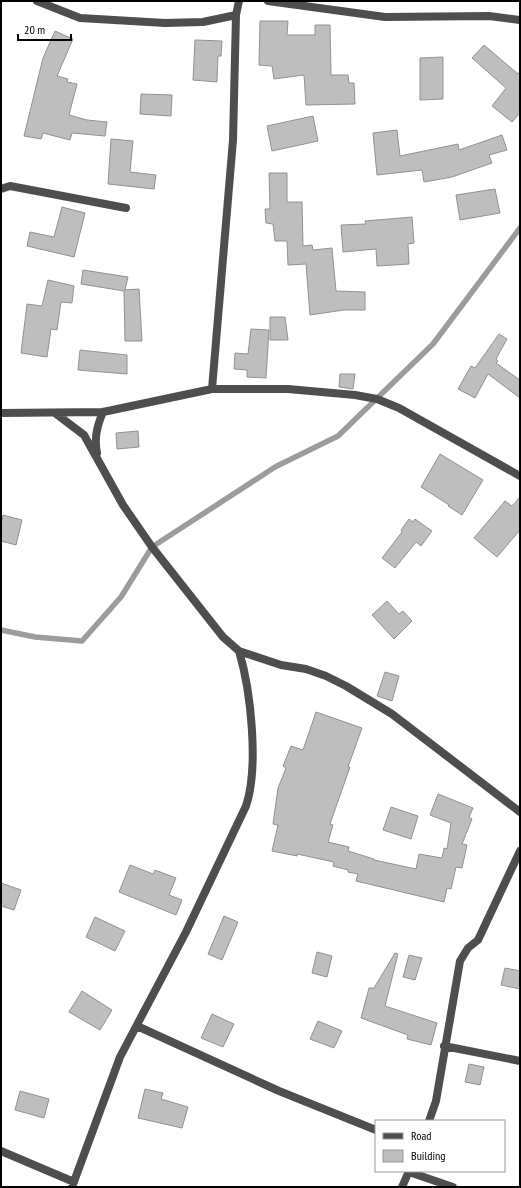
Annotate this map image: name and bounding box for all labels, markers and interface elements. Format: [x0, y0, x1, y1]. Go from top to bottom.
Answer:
scale bar [18, 16, 71, 42]
text: 20 m [24, 22, 45, 37]
legend [375, 1120, 505, 1172]
text: Road [411, 1128, 431, 1143]
text: Building [411, 1148, 446, 1163]

